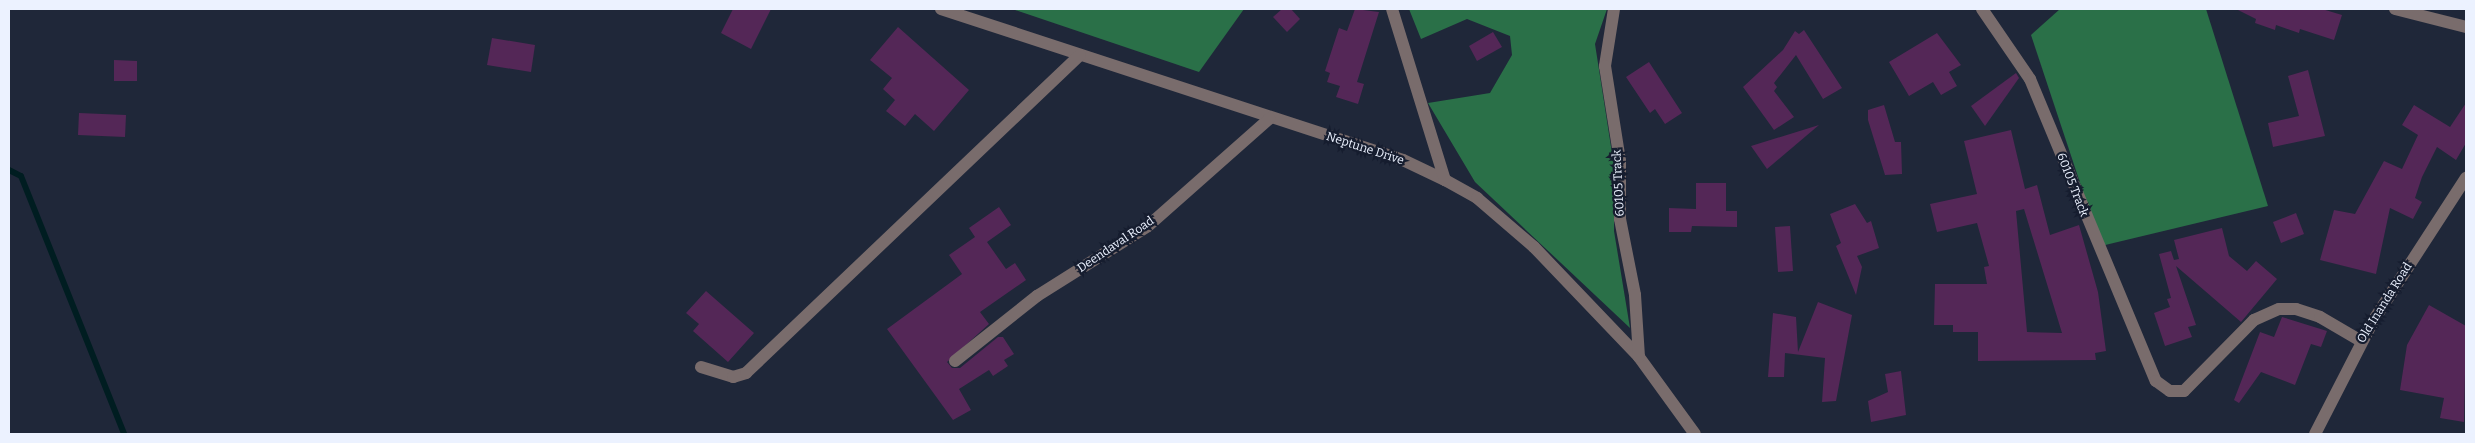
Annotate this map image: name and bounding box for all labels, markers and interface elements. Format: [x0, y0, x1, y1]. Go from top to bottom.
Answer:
street label: Neptune Drive [1324, 130, 1406, 168]
street label: 60105 Track [1610, 149, 1628, 217]
street label: 60105 Track [2053, 151, 2091, 219]
street label: Deendaval Road [1075, 214, 1157, 276]
street label: Old Inanda Road [2355, 260, 2415, 346]

